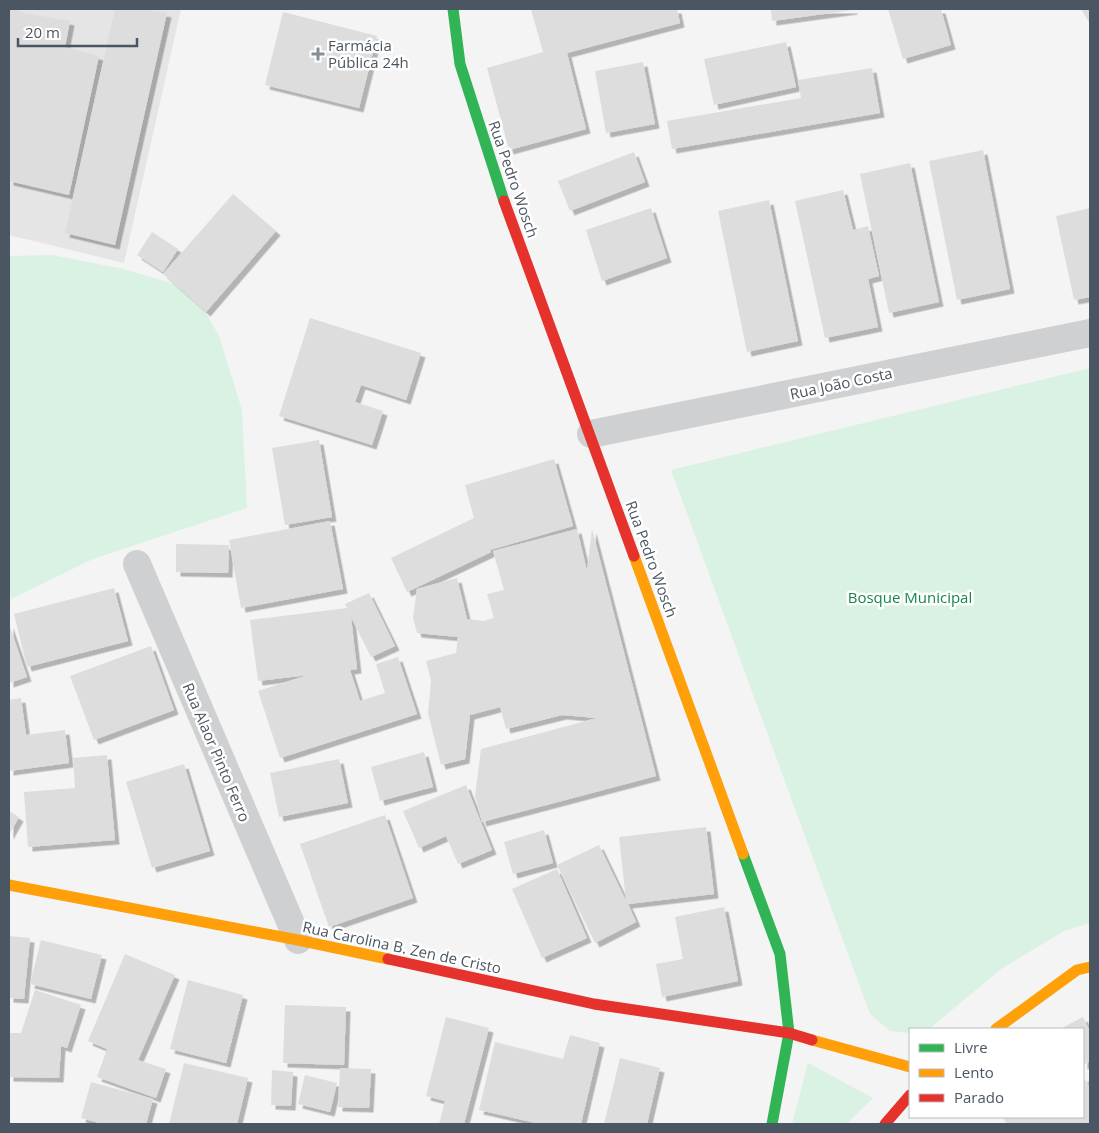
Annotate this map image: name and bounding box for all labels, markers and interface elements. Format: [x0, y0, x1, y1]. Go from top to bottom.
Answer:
scale bar [18, 15, 136, 47]
text: 20 m [25, 22, 60, 42]
place label: Farmácia Pública 24h [328, 35, 409, 72]
marker: Farmácia Pública 24h [312, 48, 324, 60]
street label: Rua Pedro Wosch [485, 118, 543, 240]
street label: Rua João Costa [788, 362, 894, 404]
street label: Rua Pedro Wosch [622, 498, 682, 620]
park label: Bosque Municipal [848, 587, 972, 607]
street label: Rua Alaor Pinto Ferro [179, 679, 255, 825]
street label: Rua Carolina B. Zen de Cristo [301, 916, 503, 978]
legend [909, 1028, 1084, 1118]
text: Livre [954, 1037, 988, 1057]
text: Lento [954, 1062, 994, 1082]
text: Parado [954, 1087, 1004, 1107]

